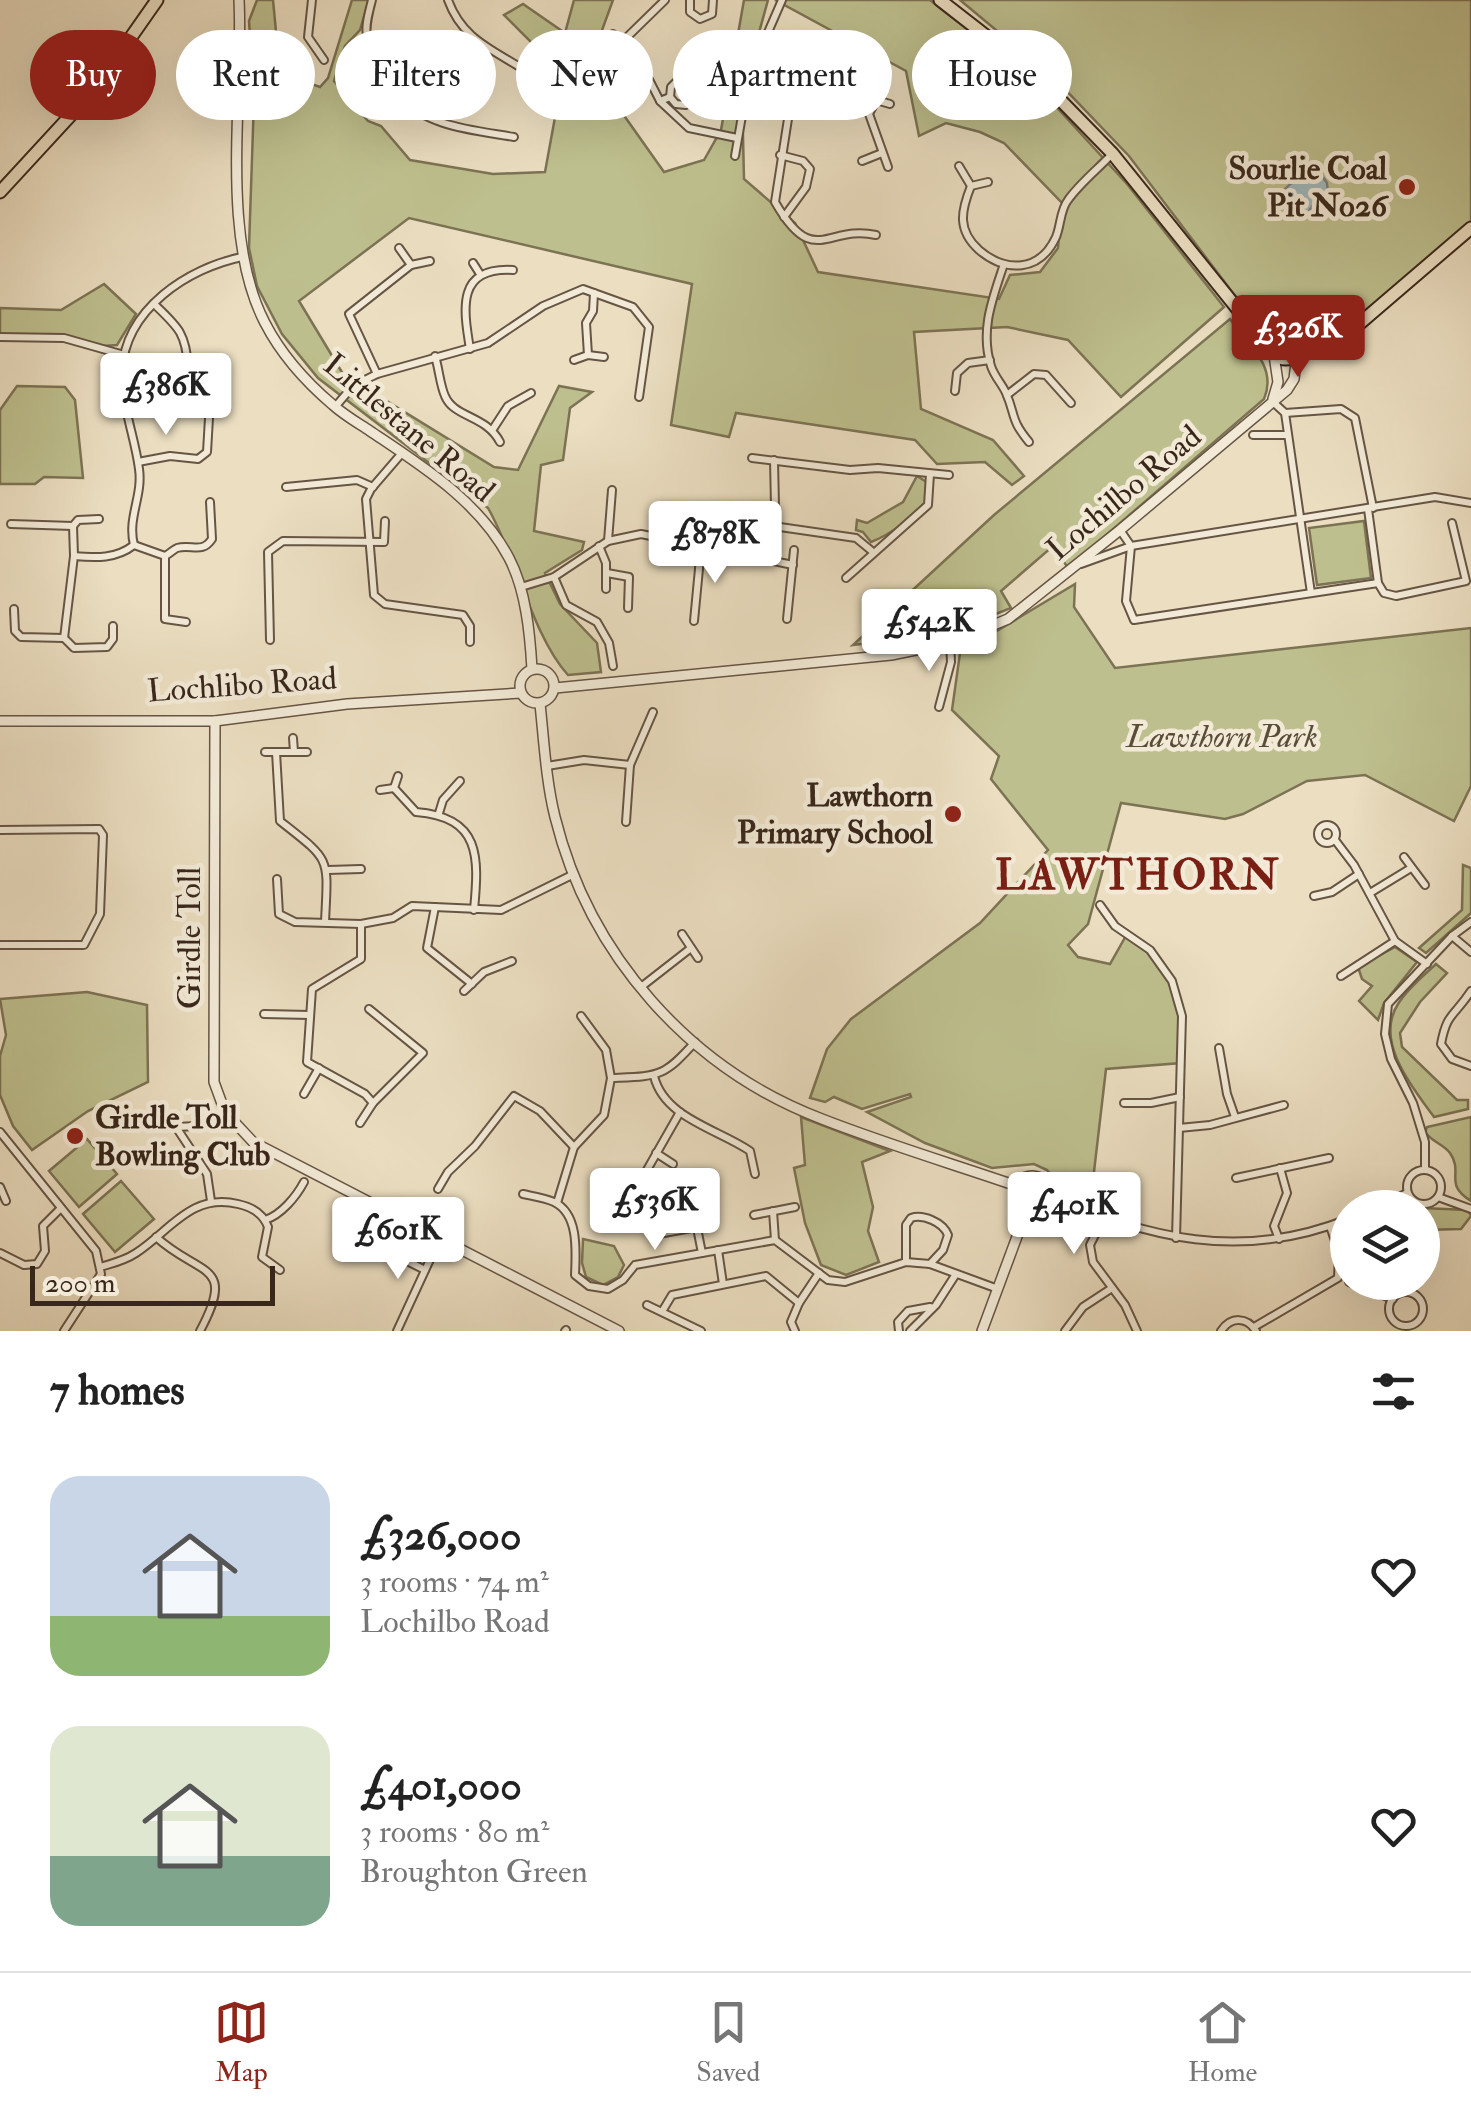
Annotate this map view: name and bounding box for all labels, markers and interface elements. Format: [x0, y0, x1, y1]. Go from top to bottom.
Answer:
chip: Buy [30, 30, 156, 120]
chip: Rent [176, 30, 315, 120]
chip: Filters [335, 30, 496, 120]
chip: New [516, 30, 653, 120]
chip: Apartment [673, 30, 892, 120]
chip: House [912, 30, 1072, 120]
place label: Sourlie Coal Pit No26 [1229, 149, 1390, 226]
marker: Sourlie Coal Pit No26 [1396, 176, 1418, 198]
pin: £326K [1228, 295, 1368, 380]
text: £326K [1254, 307, 1342, 347]
street label: Littlestane Road [315, 345, 503, 512]
pin: £386K [96, 353, 236, 438]
text: £386K [122, 365, 210, 405]
street label: Lochilbo Road [1038, 417, 1210, 569]
pin: £878K [645, 501, 785, 586]
text: £878K [671, 513, 759, 553]
pin: £542K [859, 589, 999, 674]
text: £542K [884, 601, 974, 641]
street label: Lochlibo Road [146, 658, 338, 712]
park label: Lawthorn Park [1124, 717, 1318, 757]
place label: Lawthorn Primary School [737, 776, 934, 853]
marker: Lawthorn Primary School [942, 803, 964, 825]
district label: LAWTHORN [995, 850, 1281, 902]
street label: Girdle Toll [170, 867, 210, 1009]
place label: Girdle Toll Bowling Club [95, 1098, 270, 1175]
marker: Girdle Toll Bowling Club [64, 1125, 86, 1147]
pin: £536K [585, 1168, 725, 1253]
pin: £401K [1004, 1172, 1144, 1257]
text: £536K [612, 1180, 698, 1220]
text: £401K [1030, 1184, 1118, 1224]
map controls [1330, 1190, 1440, 1300]
button: layers [1330, 1190, 1440, 1300]
pin: £601K [328, 1197, 468, 1282]
text: £601K [354, 1209, 442, 1249]
scale bar [30, 1261, 275, 1306]
text: 200 m [45, 1266, 116, 1301]
icon: filters [1366, 1364, 1421, 1419]
text: 7 homes [50, 1365, 185, 1417]
text: £326,000 [360, 1510, 521, 1562]
icon: home [130, 1516, 250, 1636]
icon: heart [1366, 1549, 1421, 1604]
text: 3 rooms · 74 m² [360, 1562, 549, 1602]
text: Lochilbo Road [360, 1602, 550, 1642]
text: £401,000 [360, 1760, 522, 1812]
icon: home [130, 1766, 250, 1886]
icon: heart [1366, 1799, 1421, 1854]
text: 3 rooms · 80 m² [360, 1812, 549, 1852]
text: Broughton Green [360, 1852, 588, 1892]
tab: Map [214, 1995, 269, 2090]
tab: Saved [696, 1995, 760, 2090]
tab: Home [1188, 1995, 1257, 2090]

